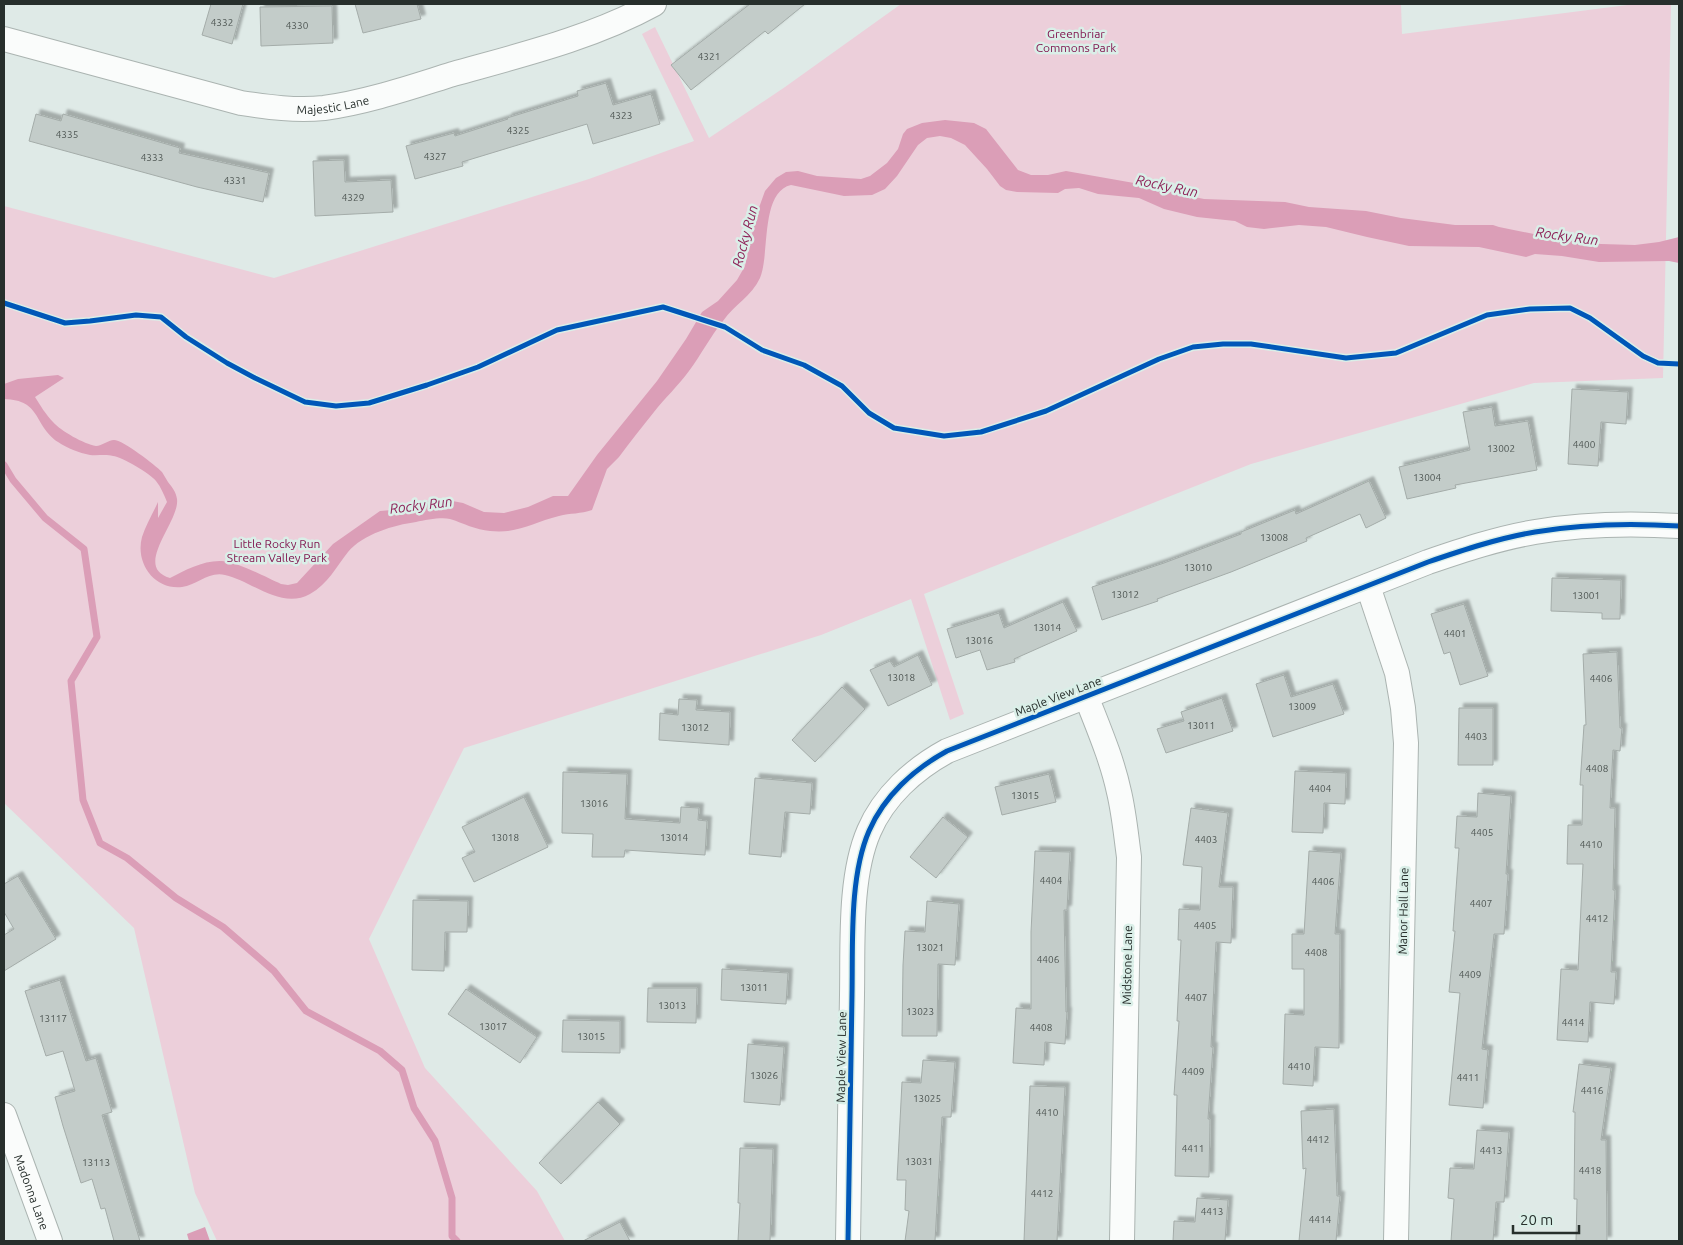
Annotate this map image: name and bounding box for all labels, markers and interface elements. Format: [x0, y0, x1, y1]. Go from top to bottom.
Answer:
house number: 4332 [211, 17, 233, 28]
house number: 4330 [286, 20, 309, 31]
park label: Greenbriar Commons Park [1036, 27, 1116, 54]
house number: 4321 [698, 51, 720, 62]
street label: Majestic Lane [297, 93, 370, 116]
house number: 4323 [610, 110, 632, 121]
house number: 4325 [507, 125, 529, 136]
house number: 4335 [56, 129, 78, 140]
house number: 4327 [424, 151, 446, 162]
house number: 4333 [141, 152, 163, 163]
water label: Rocky Run [1134, 172, 1200, 200]
house number: 4331 [224, 175, 246, 186]
house number: 4329 [342, 192, 364, 203]
water label: Rocky Run [729, 203, 761, 269]
water label: Rocky Run [1534, 224, 1600, 248]
house number: 4400 [1573, 439, 1596, 450]
house number: 13002 [1487, 443, 1515, 454]
house number: 13004 [1413, 472, 1441, 483]
water label: Rocky Run [389, 493, 453, 517]
house number: 13008 [1260, 532, 1288, 543]
park label: Little Rocky Run Stream Valley Park [227, 537, 327, 564]
house number: 13010 [1184, 562, 1212, 573]
house number: 13012 [1111, 589, 1139, 600]
house number: 13001 [1572, 590, 1600, 601]
house number: 13014 [1033, 622, 1061, 633]
house number: 4401 [1444, 628, 1466, 639]
house number: 13016 [965, 635, 993, 646]
house number: 13018 [887, 672, 915, 683]
house number: 4406 [1590, 673, 1613, 684]
street label: Maple View Lane [1013, 674, 1103, 718]
house number: 13009 [1288, 701, 1316, 712]
house number: 13011 [1187, 720, 1215, 731]
house number: 13012 [681, 722, 709, 733]
house number: 4403 [1465, 731, 1487, 742]
house number: 4408 [1586, 763, 1609, 774]
house number: 4404 [1309, 783, 1332, 794]
house number: 13015 [1011, 790, 1039, 801]
house number: 13016 [580, 798, 608, 809]
house number: 4405 [1471, 827, 1493, 838]
house number: 13018 [491, 832, 519, 843]
house number: 13014 [660, 832, 688, 843]
house number: 4403 [1195, 834, 1217, 845]
house number: 4410 [1580, 839, 1603, 850]
street label: Manor Hall Lane [1396, 867, 1410, 955]
house number: 4404 [1040, 875, 1063, 886]
house number: 4406 [1312, 876, 1335, 887]
house number: 4407 [1470, 898, 1492, 909]
house number: 4412 [1586, 913, 1608, 924]
house number: 4405 [1194, 920, 1216, 931]
street label: Midstone Lane [1120, 925, 1134, 1005]
house number: 13021 [916, 942, 944, 953]
house number: 4408 [1305, 947, 1328, 958]
house number: 4406 [1037, 954, 1060, 965]
house number: 4409 [1459, 969, 1481, 980]
house number: 13011 [740, 982, 768, 993]
house number: 4407 [1185, 992, 1207, 1003]
house number: 13013 [658, 1000, 686, 1011]
house number: 13023 [906, 1006, 934, 1017]
street label: Maple View Lane [834, 1011, 848, 1103]
house number: 13117 [39, 1013, 67, 1024]
house number: 4414 [1562, 1017, 1585, 1028]
house number: 13017 [479, 1021, 507, 1032]
house number: 4408 [1030, 1022, 1053, 1033]
house number: 13015 [577, 1031, 605, 1042]
house number: 4410 [1288, 1061, 1311, 1072]
house number: 4409 [1182, 1066, 1204, 1077]
house number: 13026 [750, 1070, 778, 1081]
house number: 4411 [1457, 1072, 1479, 1083]
house number: 4416 [1581, 1085, 1604, 1096]
house number: 13025 [913, 1093, 941, 1104]
house number: 4410 [1036, 1107, 1059, 1118]
house number: 4412 [1307, 1134, 1329, 1145]
house number: 4411 [1182, 1143, 1204, 1154]
house number: 4413 [1480, 1145, 1502, 1156]
street label: Madonna Lane [12, 1153, 52, 1231]
house number: 13031 [905, 1156, 933, 1167]
house number: 13113 [82, 1157, 110, 1168]
house number: 4418 [1579, 1165, 1602, 1176]
house number: 4412 [1031, 1188, 1053, 1199]
scale bar [1513, 1202, 1579, 1234]
house number: 4413 [1201, 1206, 1223, 1217]
text: 20 m [1520, 1211, 1553, 1228]
house number: 4414 [1309, 1214, 1332, 1225]

